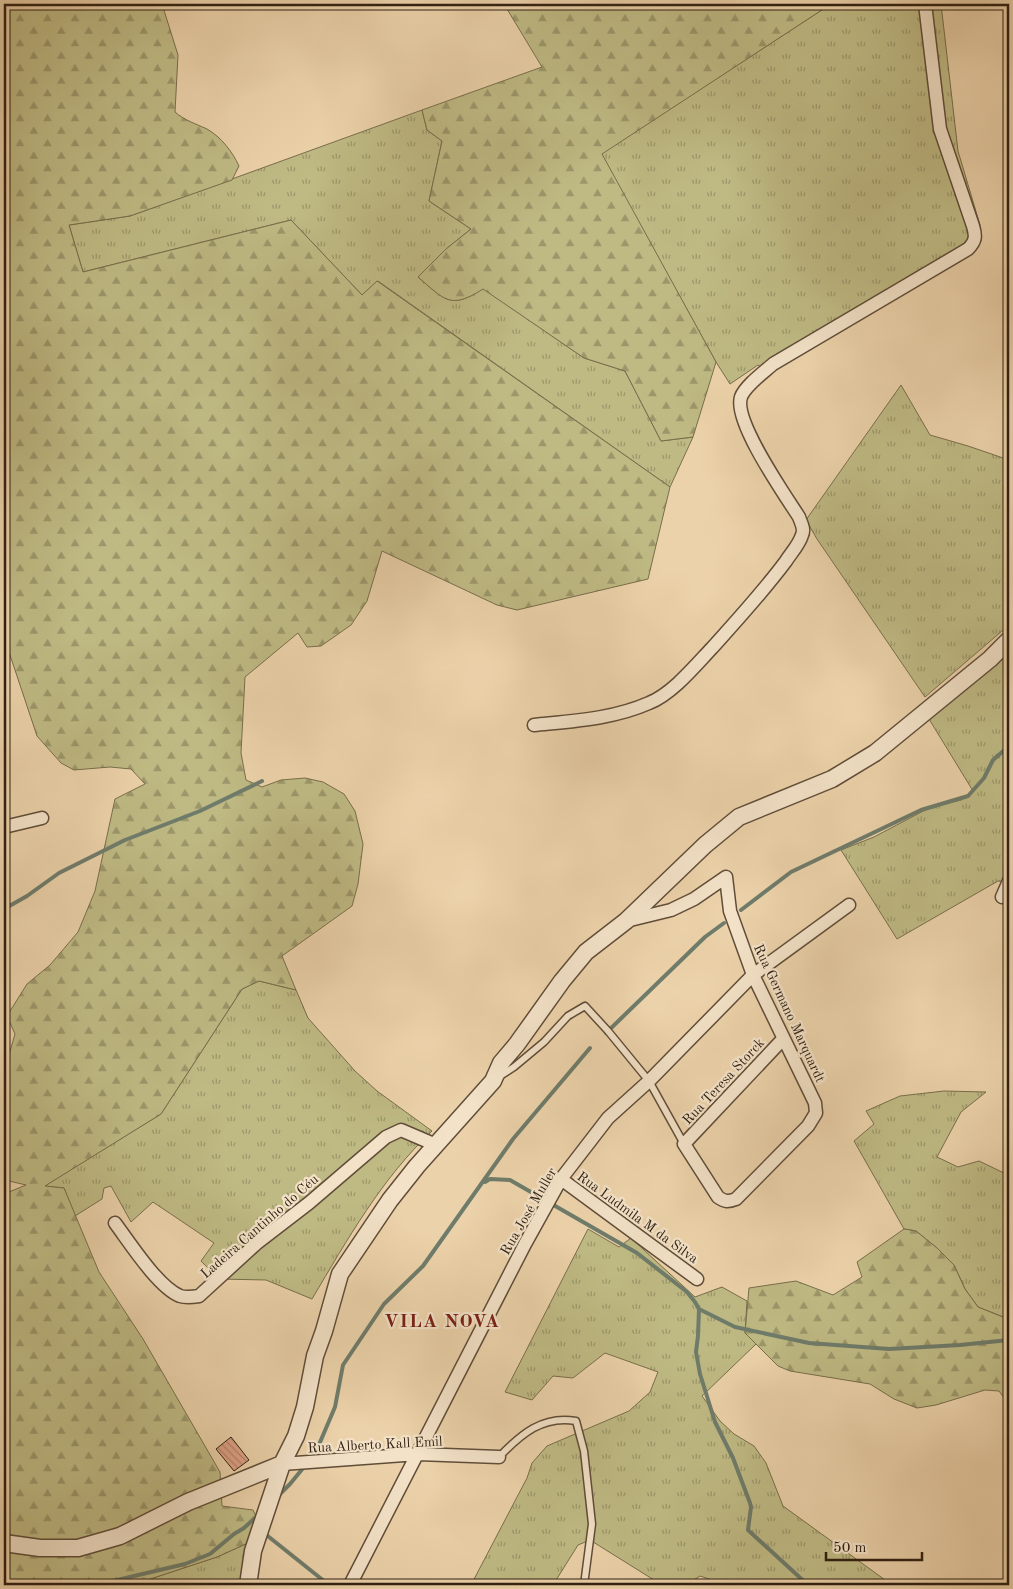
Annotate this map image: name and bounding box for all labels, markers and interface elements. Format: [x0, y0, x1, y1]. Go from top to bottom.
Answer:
street label: Rua Germano Marquardt [751, 942, 827, 1085]
street label: Rua Teresa Storck [680, 1036, 767, 1128]
street label: Rua José Muller [498, 1165, 560, 1258]
street label: Rua Ludmila M da Silva [574, 1169, 701, 1266]
street label: Ladeira Cantinho do Céu [198, 1172, 321, 1281]
district label: VILA NOVA [384, 1313, 500, 1332]
street label: Rua Alberto Kall Emil [307, 1434, 443, 1456]
scale bar [826, 1529, 922, 1561]
text: 50 m [833, 1541, 867, 1556]

